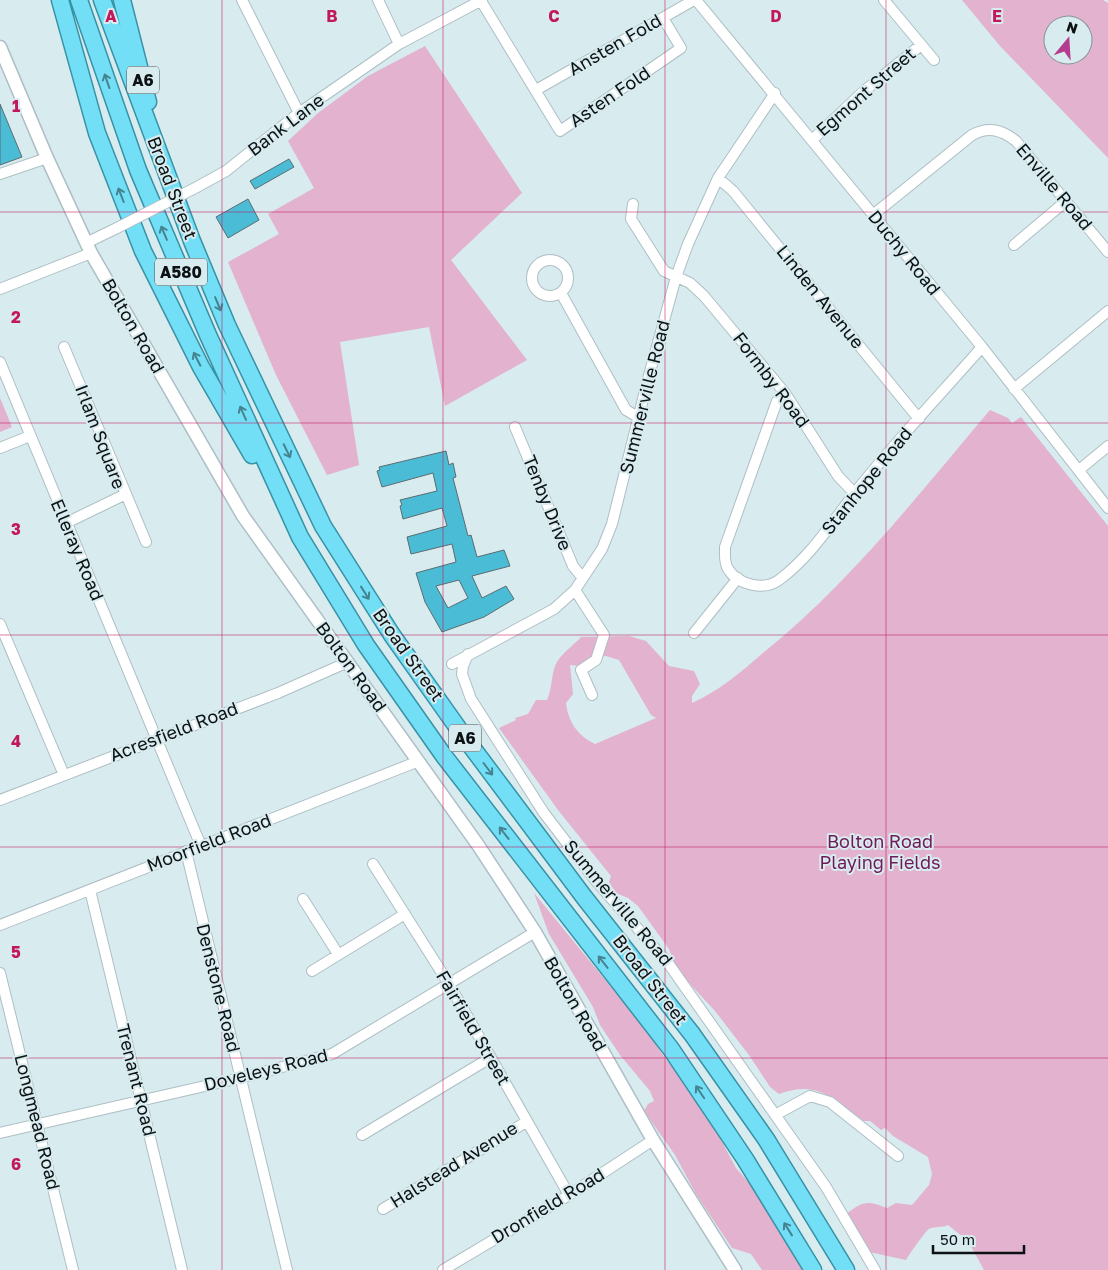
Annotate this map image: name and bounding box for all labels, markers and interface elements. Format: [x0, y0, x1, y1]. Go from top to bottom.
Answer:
text: A [105, 6, 117, 26]
text: B [326, 6, 338, 26]
text: C [548, 6, 560, 26]
text: D [770, 6, 782, 26]
text: E [992, 6, 1002, 26]
street label: Ansten Fold [564, 9, 665, 80]
north arrow [1043, 15, 1093, 65]
text: N [1064, 17, 1080, 37]
street label: Egmont Street [811, 42, 920, 140]
street label: Asten Fold [565, 61, 654, 131]
road number: A6 [127, 66, 159, 94]
one-way arrow [101, 73, 111, 89]
street label: Bank Lane [243, 88, 328, 160]
text: 1 [12, 96, 20, 116]
street label: Broad Street [143, 133, 203, 242]
street label: Enville Road [1012, 138, 1098, 234]
one-way arrow [116, 188, 125, 203]
street label: Duchy Road [864, 206, 946, 299]
one-way arrow [159, 225, 168, 240]
street label: Linden Avenue [772, 240, 869, 353]
road number: A580 [155, 258, 207, 286]
street label: Bolton Road [98, 274, 170, 377]
one-way arrow [214, 296, 223, 311]
text: 2 [11, 307, 21, 327]
street label: Summerville Road [614, 318, 674, 476]
street label: Formby Road [729, 327, 815, 431]
one-way arrow [192, 351, 202, 366]
street label: Irlam Square [71, 381, 131, 492]
one-way arrow [238, 406, 248, 421]
street label: Stanhope Road [816, 422, 916, 538]
one-way arrow [283, 443, 292, 458]
street label: Tenby Drive [519, 452, 577, 554]
street label: Elleray Road [47, 496, 109, 604]
text: 3 [11, 519, 21, 539]
one-way arrow [360, 585, 370, 599]
street label: Broad Street [369, 604, 449, 705]
street label: Bolton Road [312, 617, 392, 716]
street label: Acresfield Road [106, 697, 241, 766]
road number: A6 [449, 724, 481, 751]
text: 4 [11, 731, 21, 751]
one-way arrow [483, 762, 494, 775]
street label: Moorfield Road [143, 808, 274, 876]
one-way arrow [498, 827, 509, 840]
park label: Bolton Road Playing Fields [819, 830, 941, 873]
street label: Summerville Road [560, 835, 678, 970]
street label: Denstone Road [192, 921, 246, 1054]
street label: Broad Street [609, 930, 693, 1029]
text: 5 [11, 942, 21, 962]
street label: Bolton Road [540, 952, 612, 1055]
one-way arrow [598, 955, 609, 968]
street label: Fairfield Street [432, 966, 516, 1089]
street label: Trenant Road [112, 1021, 162, 1138]
street label: Doveleys Road [201, 1043, 330, 1095]
street label: Longmead Road [10, 1052, 65, 1192]
one-way arrow [695, 1085, 705, 1099]
street label: Halstead Avenue [386, 1116, 521, 1212]
text: 6 [11, 1154, 21, 1174]
street label: Dronfield Road [487, 1163, 608, 1248]
one-way arrow [782, 1222, 792, 1236]
scale bar [933, 1222, 1024, 1254]
text: 50 m [940, 1230, 975, 1248]

